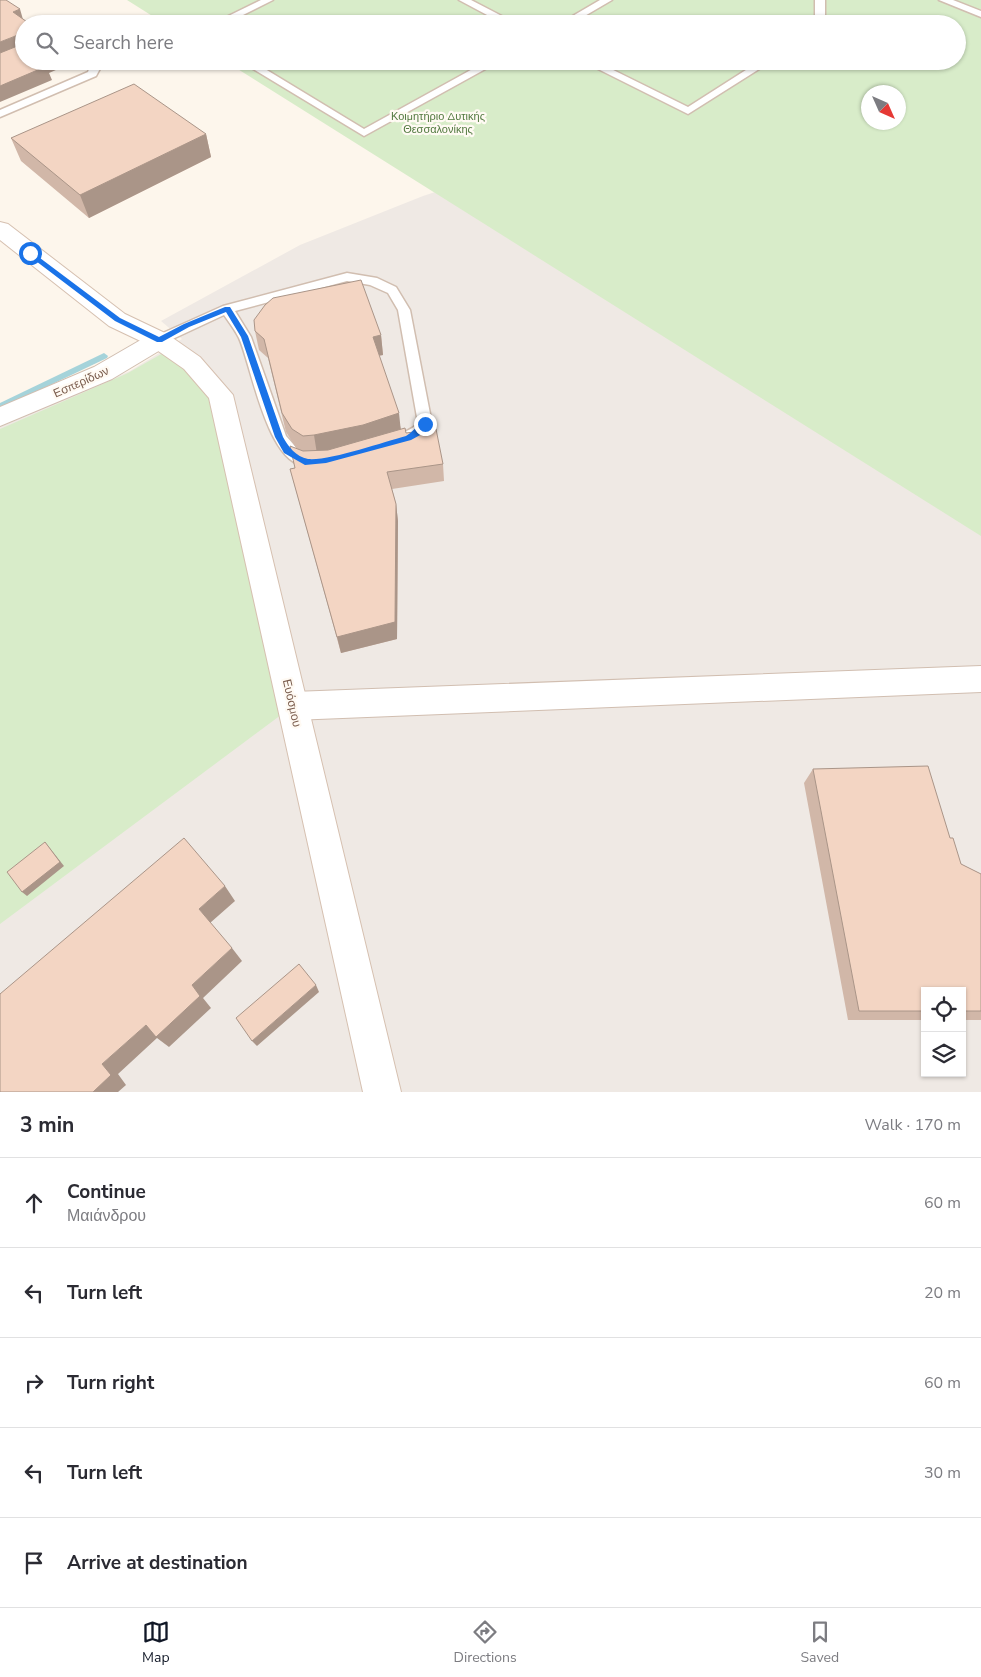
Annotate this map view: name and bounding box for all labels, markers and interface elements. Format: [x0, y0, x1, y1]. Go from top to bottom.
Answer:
search box [15, 15, 966, 70]
icon: search [33, 29, 61, 57]
text: Search here [73, 30, 174, 56]
north arrow [861, 85, 906, 130]
park label: Κοιμητήριο Δυτικής Θεσσαλονίκης [391, 109, 485, 137]
route start [19, 242, 42, 265]
street label: Εσπερίδων [51, 363, 111, 401]
route end [414, 413, 437, 436]
street label: Ευόσμου [279, 678, 305, 728]
map controls [921, 987, 966, 1077]
button: locate [921, 987, 966, 1032]
button: layers [921, 1032, 966, 1077]
text: 3 min [20, 1111, 74, 1139]
text: Walk · 170 m [865, 1114, 961, 1136]
text: Continue [67, 1179, 146, 1205]
icon: ahead [20, 1189, 48, 1217]
text: 60 m [924, 1192, 961, 1214]
text: Μαιάνδρου [67, 1205, 146, 1227]
icon: left [20, 1279, 48, 1307]
text: Turn left [67, 1280, 142, 1306]
text: 20 m [924, 1282, 961, 1304]
icon: right [20, 1369, 48, 1397]
text: Turn right [67, 1370, 154, 1396]
text: 60 m [924, 1372, 961, 1394]
icon: left [20, 1459, 48, 1487]
text: Turn left [67, 1460, 142, 1486]
text: 30 m [924, 1462, 961, 1484]
icon: arrive [20, 1549, 48, 1577]
text: Arrive at destination [67, 1550, 248, 1576]
tab: Map [142, 1618, 170, 1667]
tab: Directions [454, 1618, 517, 1667]
tab: Saved [800, 1618, 839, 1667]

